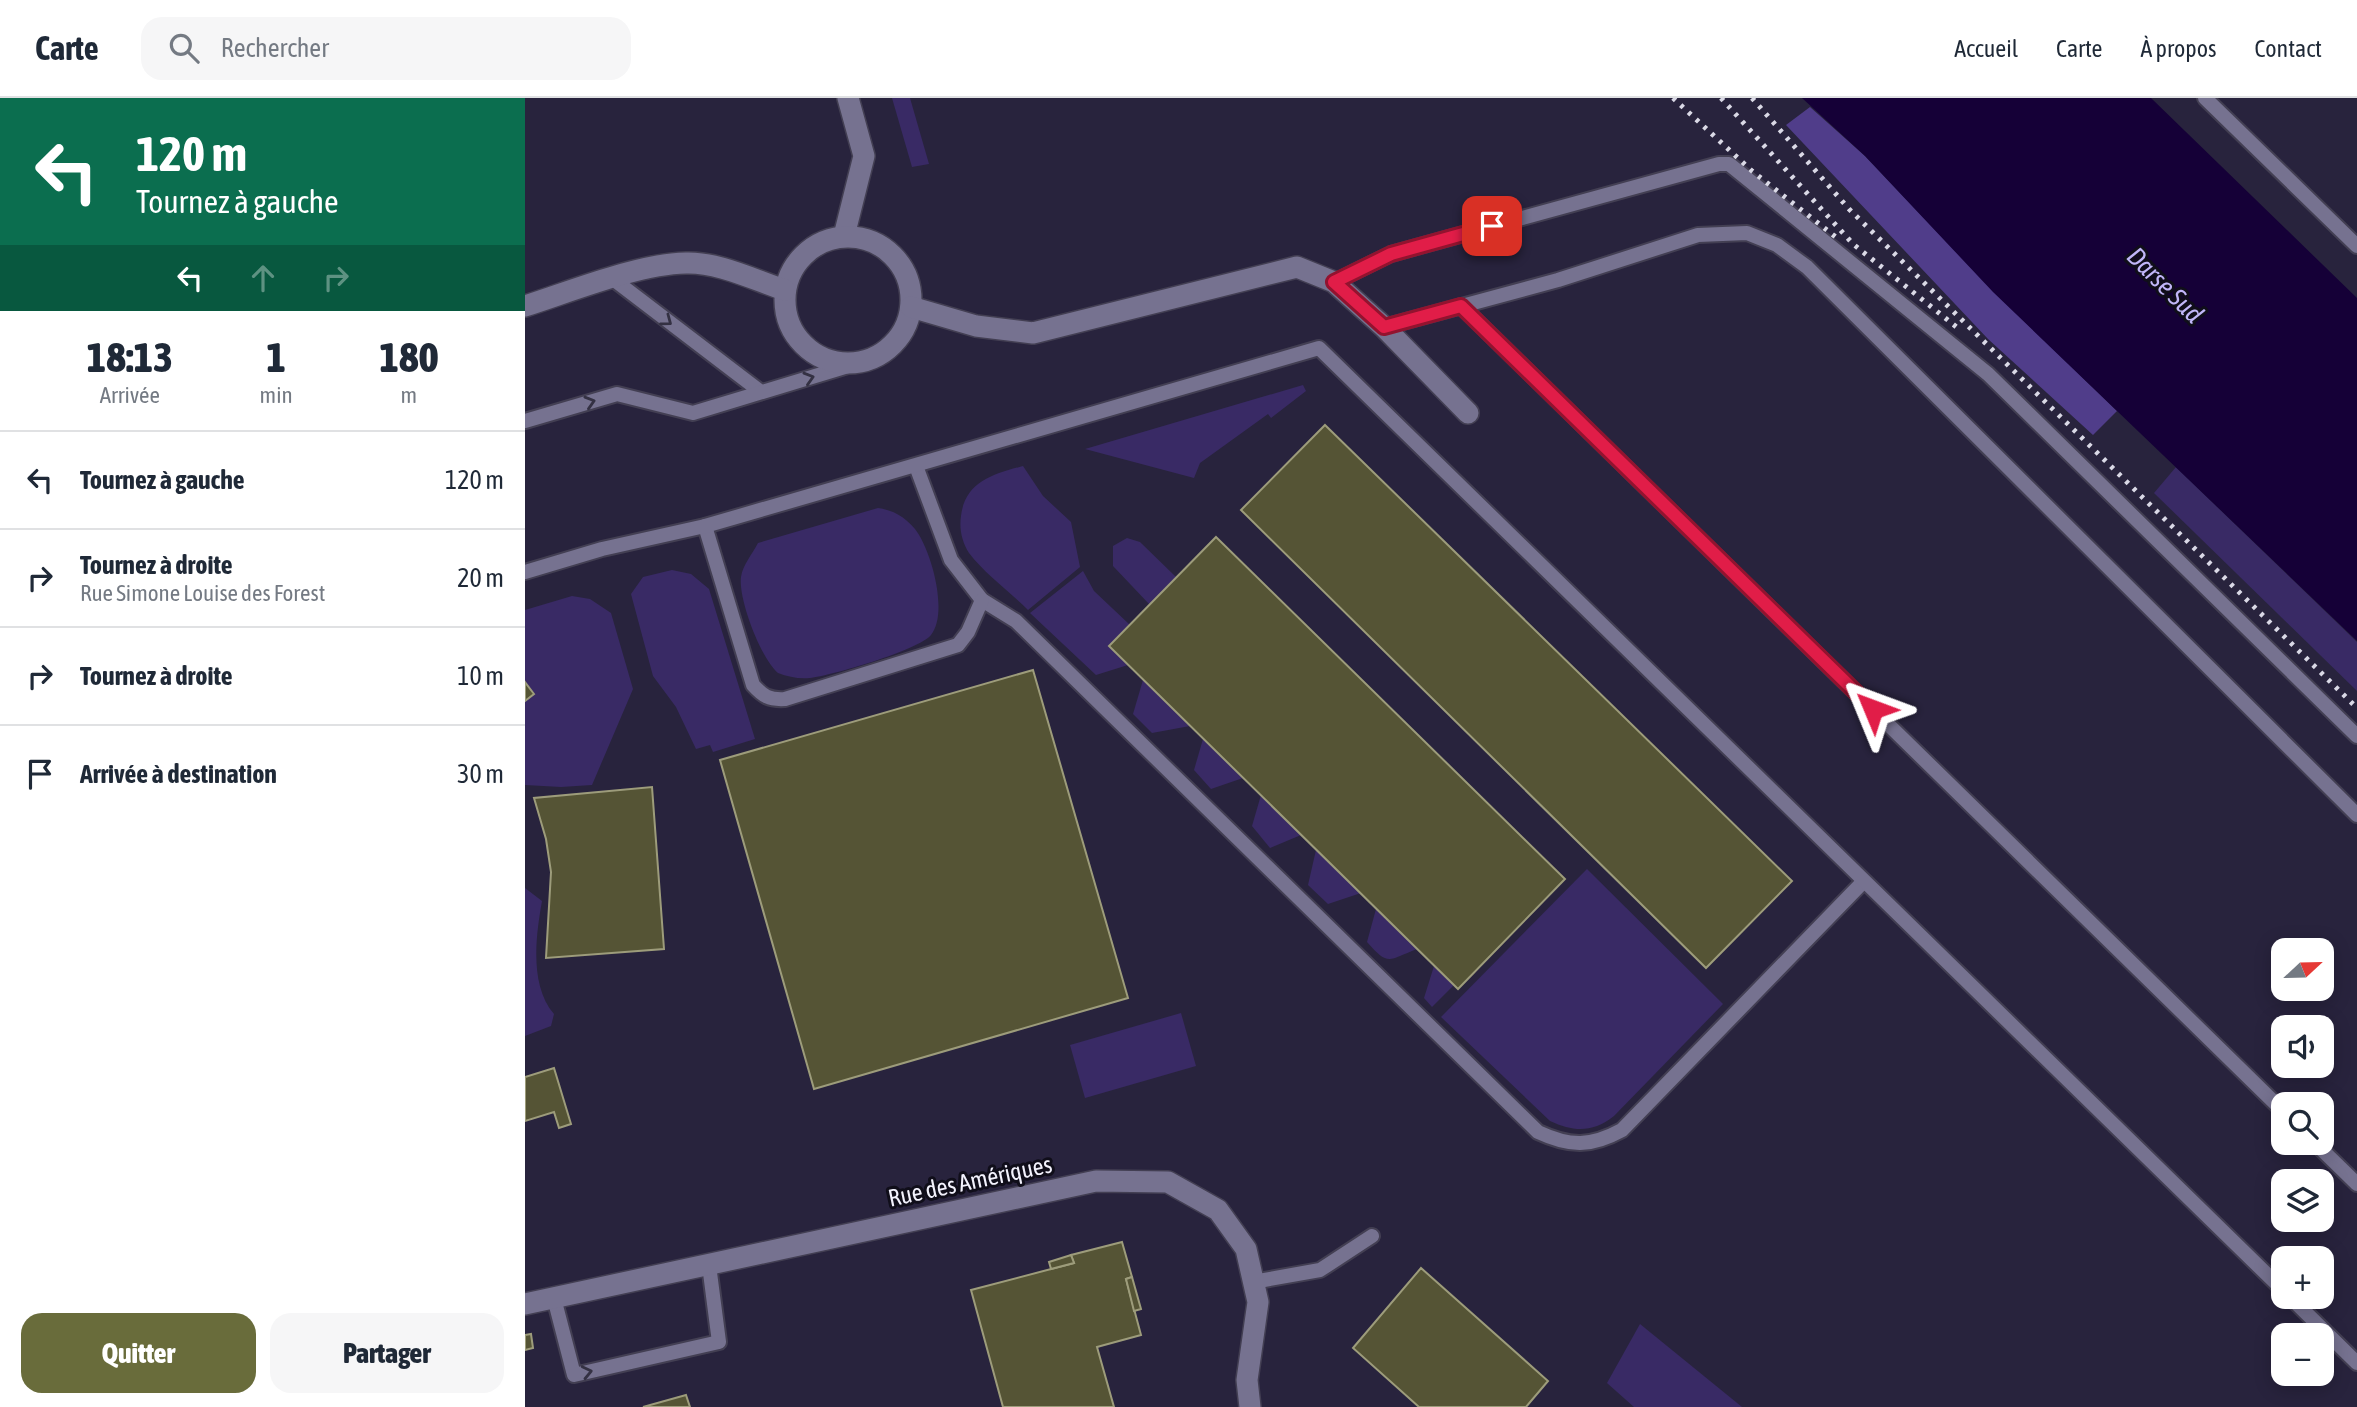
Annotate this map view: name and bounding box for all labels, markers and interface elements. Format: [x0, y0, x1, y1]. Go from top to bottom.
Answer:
search box [141, 17, 631, 80]
text: Carte [35, 29, 99, 67]
icon: search [165, 29, 203, 67]
text: Rechercher [221, 33, 329, 63]
text: Accueil [1954, 35, 2018, 62]
text: Carte [2056, 35, 2102, 62]
text: À propos [2140, 35, 2216, 62]
text: Contact [2254, 35, 2322, 62]
text: 120 m [136, 125, 247, 181]
icon: left [21, 126, 112, 217]
text: Tournez à gauche [136, 183, 339, 220]
pin [1462, 196, 1522, 256]
icon: arrive [1473, 207, 1511, 245]
water label: Darse Sud [2121, 241, 2209, 329]
icon: left [171, 259, 209, 297]
icon: ahead [244, 259, 282, 297]
icon: right [317, 259, 355, 297]
one-way arrow [659, 312, 672, 325]
text: 18:13 [87, 333, 173, 381]
text: 1 [266, 333, 286, 381]
text: 180 [379, 333, 438, 381]
one-way arrow [803, 371, 815, 386]
text: Arrivée [100, 382, 160, 408]
text: min [260, 382, 293, 408]
text: m [401, 382, 417, 408]
one-way arrow [584, 395, 596, 410]
icon: left [21, 461, 59, 499]
text: Tournez à gauche [80, 465, 245, 495]
text: 120 m [445, 465, 504, 495]
text: Tournez à droite [80, 550, 233, 580]
icon: right [21, 559, 59, 597]
text: 20 m [457, 563, 504, 593]
text: Rue Simone Louise des Forest [80, 580, 325, 606]
icon: right [21, 657, 59, 695]
text: Tournez à droite [80, 661, 233, 691]
text: 10 m [457, 661, 504, 691]
position arrow [1836, 672, 1910, 746]
icon: arrive [21, 755, 59, 793]
text: Arrivée à destination [80, 759, 277, 789]
text: 30 m [457, 759, 504, 789]
north arrow [2271, 938, 2335, 1001]
map controls [2271, 938, 2334, 1386]
button: sound [2271, 1015, 2334, 1078]
button: search [2271, 1092, 2334, 1155]
street label: Rue des Amériques [886, 1150, 1054, 1212]
button: layers [2271, 1169, 2334, 1232]
button: + [2271, 1246, 2334, 1309]
button: Quitter [21, 1313, 256, 1393]
button: Partager [270, 1313, 504, 1393]
button: − [2271, 1323, 2334, 1386]
one-way arrow [581, 1365, 593, 1380]

